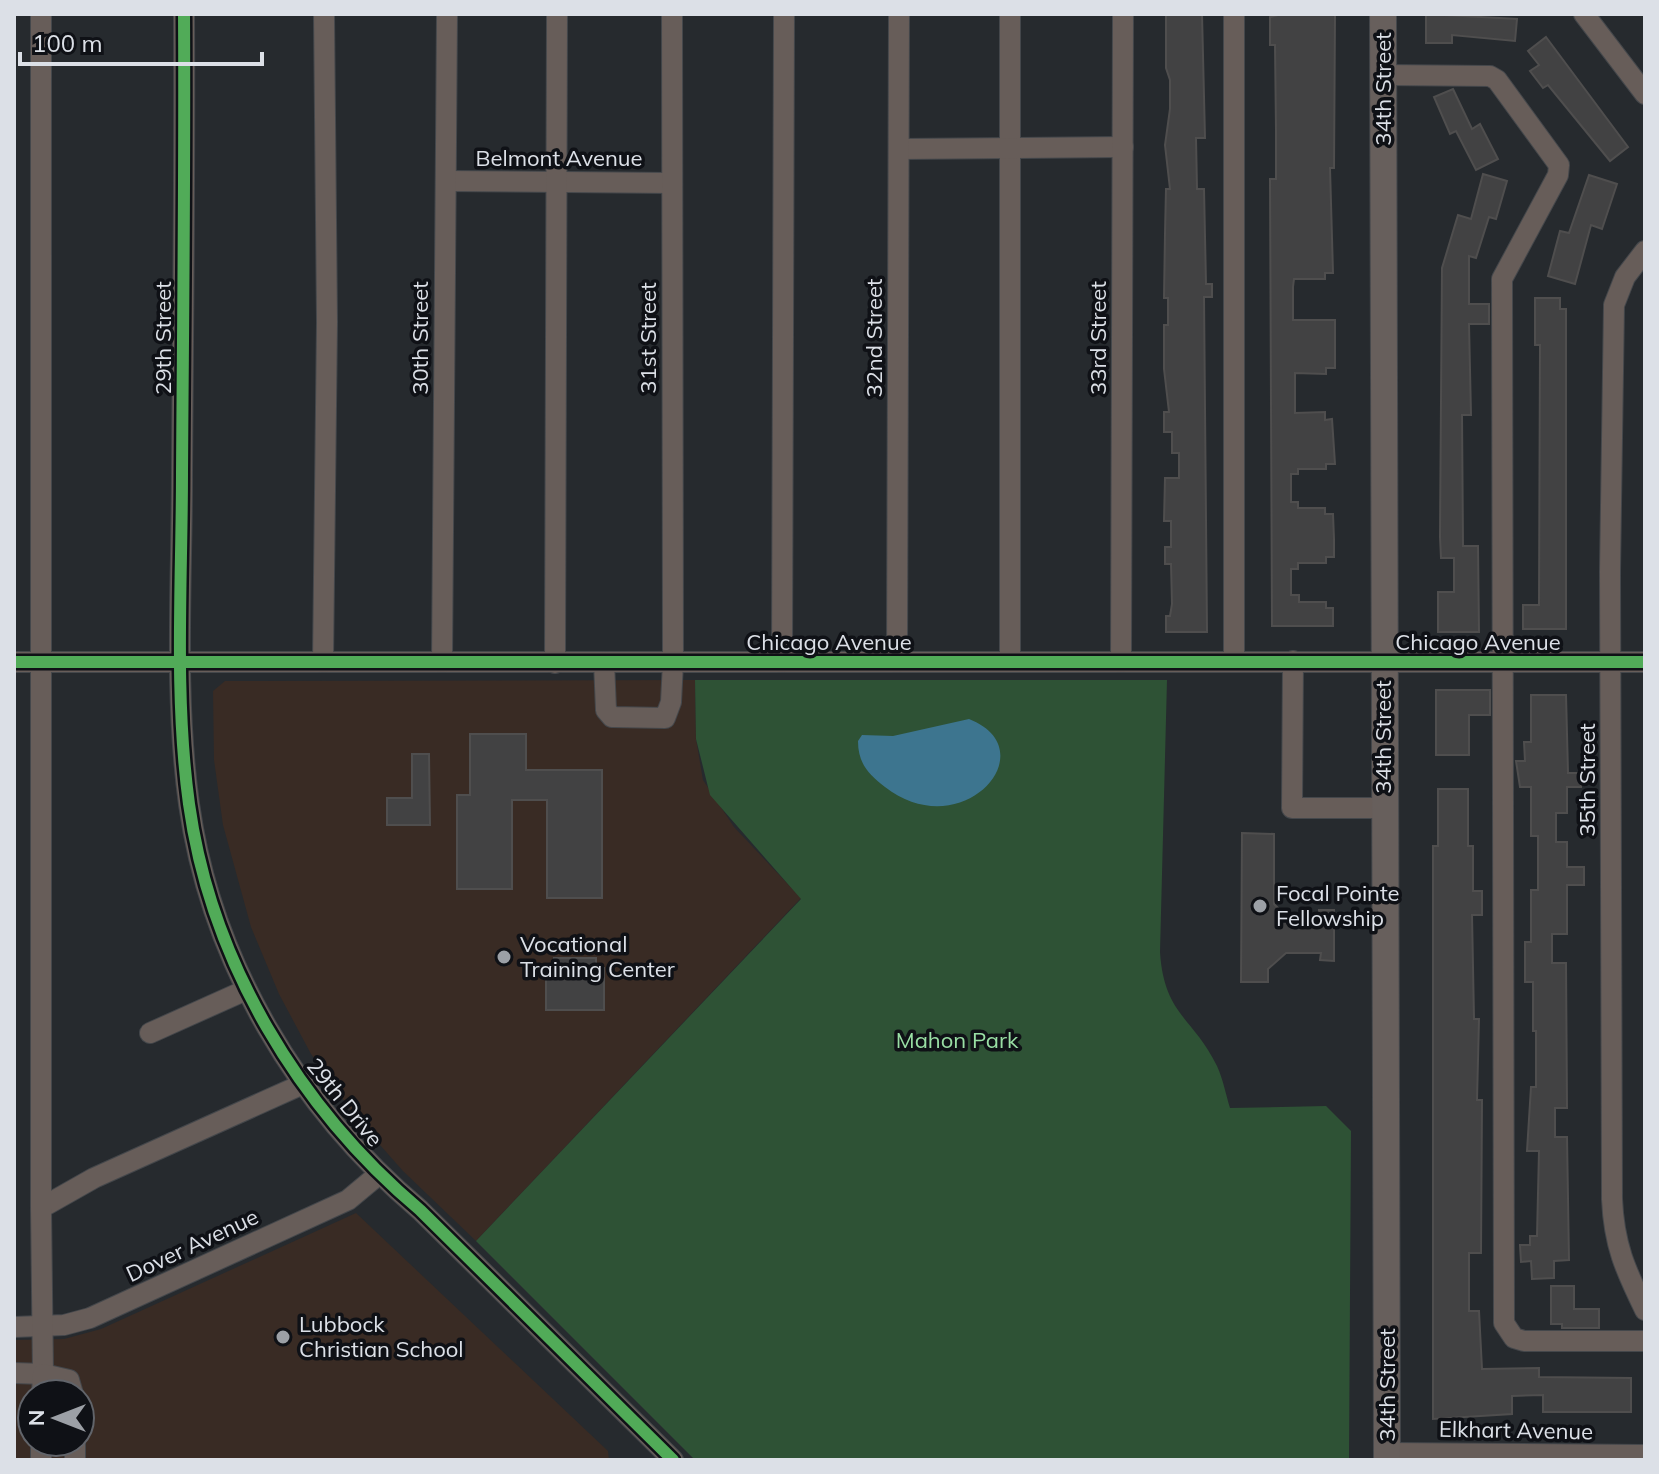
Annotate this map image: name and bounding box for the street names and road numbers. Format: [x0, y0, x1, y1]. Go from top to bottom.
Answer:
street label: 34th Street [1369, 32, 1397, 146]
street label: Belmont Avenue [475, 144, 643, 172]
street label: 32nd Street [860, 278, 888, 398]
street label: 29th Street [149, 281, 177, 395]
street label: 30th Street [406, 281, 434, 395]
street label: 33rd Street [1084, 281, 1112, 395]
street label: 31st Street [634, 282, 662, 394]
street label: Chicago Avenue [746, 628, 912, 656]
street label: Chicago Avenue [1395, 628, 1561, 656]
street label: 34th Street [1369, 680, 1397, 794]
street label: 35th Street [1573, 723, 1601, 837]
street label: 29th Drive [301, 1052, 389, 1152]
street label: Dover Avenue [121, 1202, 263, 1288]
street label: 34th Street [1373, 1328, 1401, 1442]
street label: Elkhart Avenue [1439, 1415, 1593, 1445]

